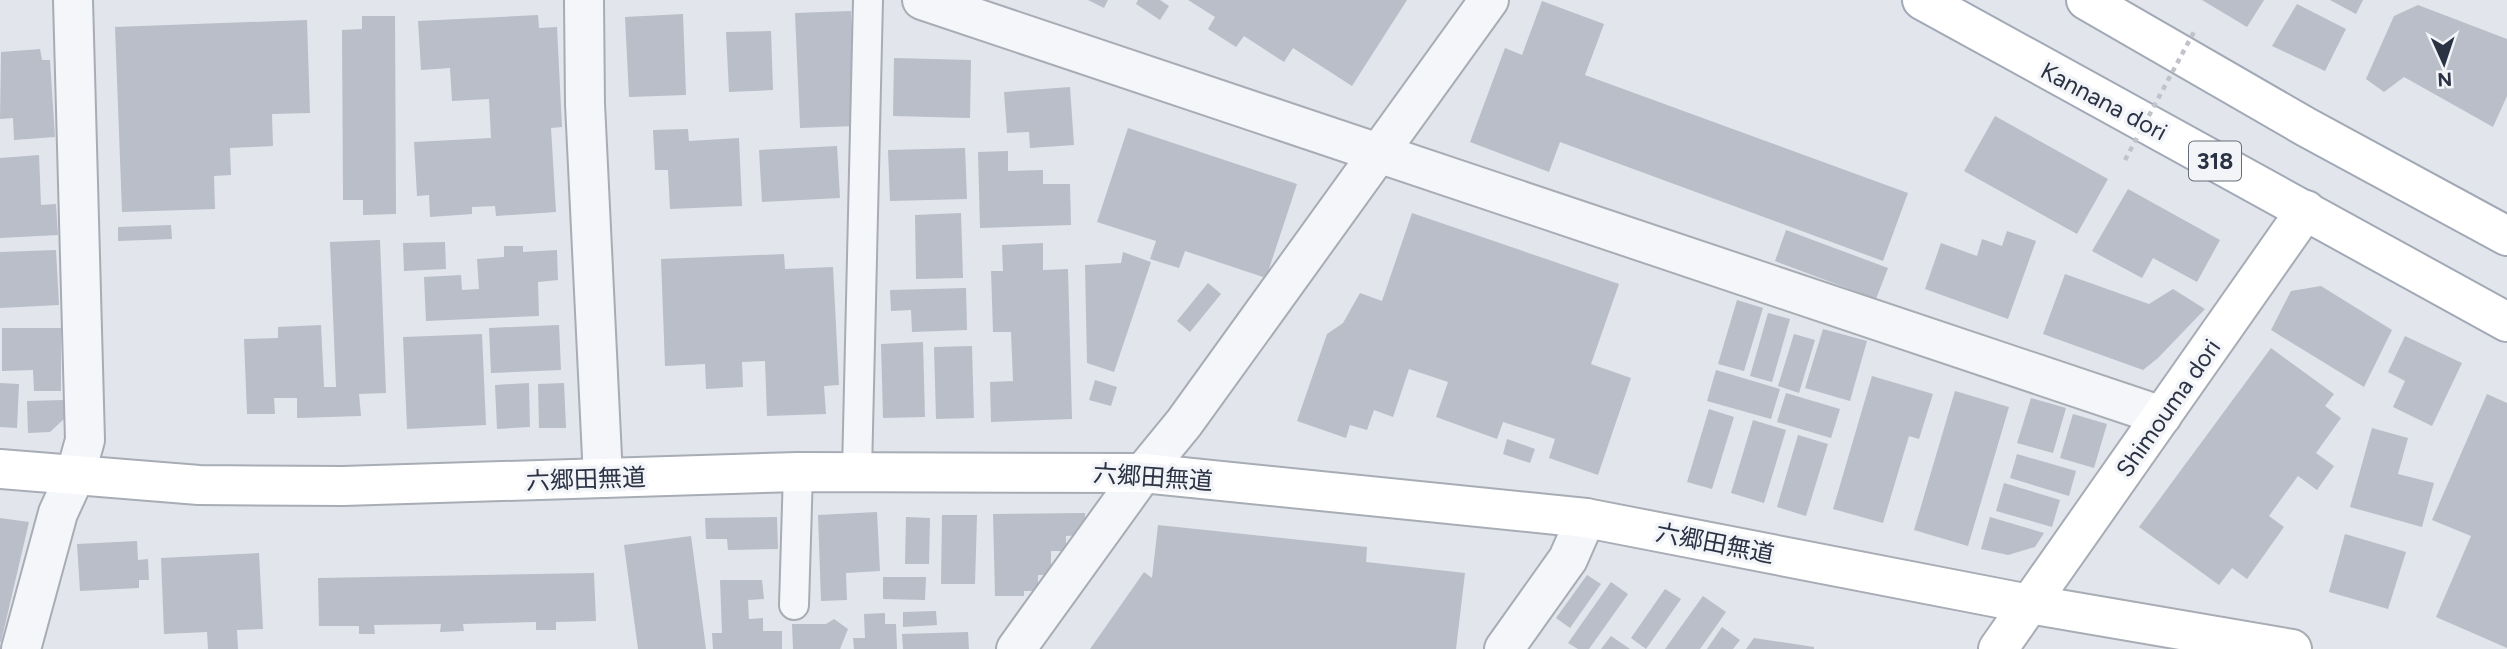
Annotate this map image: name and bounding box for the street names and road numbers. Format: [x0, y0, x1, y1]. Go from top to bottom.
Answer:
street label: Kannana dori [2036, 56, 2172, 146]
road number: 318 [2189, 142, 2241, 180]
street label: Shimouma dori [2110, 333, 2226, 483]
street label: 六郷田無道 [1092, 458, 1214, 496]
street label: 六郷田無道 [526, 462, 646, 496]
street label: 六郷田無道 [1653, 517, 1777, 569]

